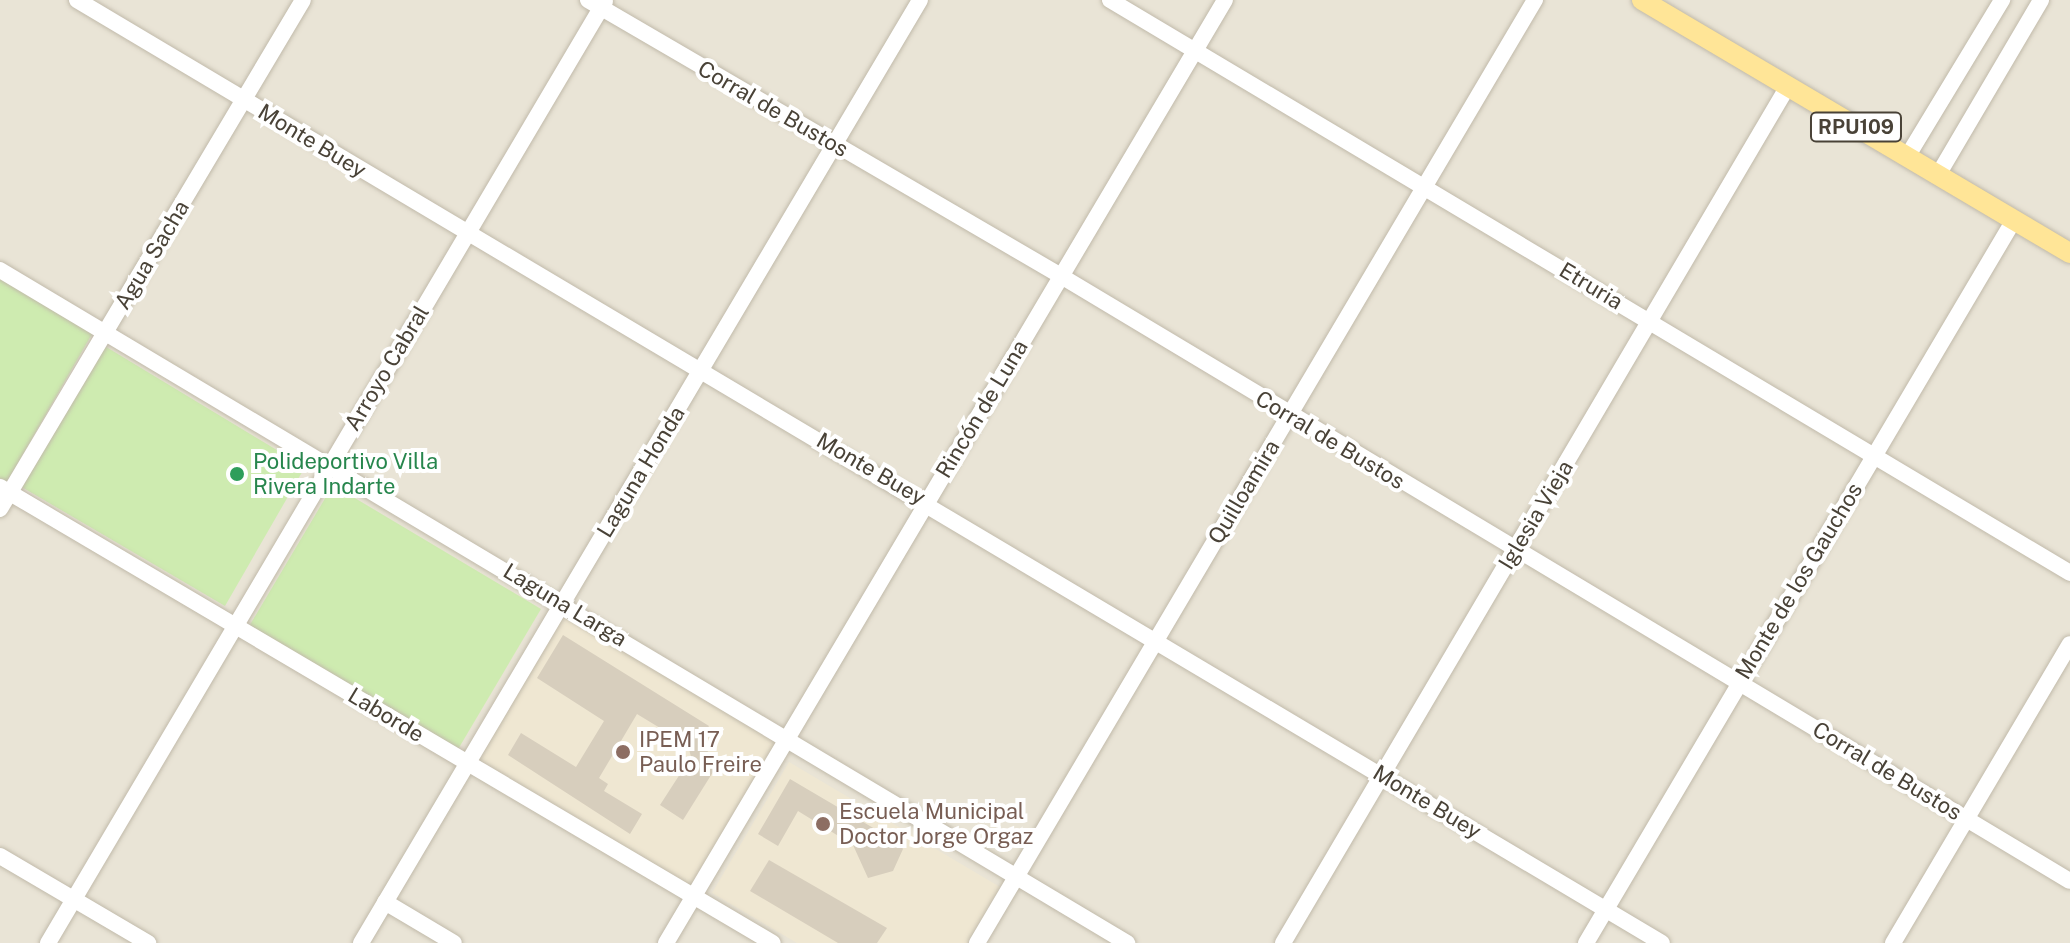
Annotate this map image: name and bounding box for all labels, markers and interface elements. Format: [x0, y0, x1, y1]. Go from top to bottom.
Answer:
street label: Corral de Bustos [693, 55, 853, 163]
street label: Monte Buey [253, 98, 371, 184]
road number: RPU109 [1808, 111, 1904, 143]
street label: Agua Sacha [109, 196, 195, 314]
street label: Etruria [1554, 257, 1628, 315]
street label: Arroyo Cabral [339, 301, 435, 435]
street label: Rincón de Luna [930, 335, 1034, 483]
street label: Corral de Bustos [1250, 385, 1410, 495]
street label: Laguna Honda [592, 402, 690, 542]
street label: Monte Buey [812, 427, 930, 511]
street label: Quilloamira [1203, 435, 1285, 549]
place label: Polideportivo Villa Rivera Indarte [253, 448, 439, 500]
street label: Iglesia Vieja [1493, 455, 1579, 575]
marker: Polideportivo Villa Rivera Indarte [228, 465, 246, 483]
street label: Monte de los Gauchos [1730, 478, 1868, 684]
street label: Laguna Larga [499, 558, 631, 652]
street label: Laborde [343, 682, 429, 748]
street label: Corral de Bustos [1807, 716, 1967, 826]
place label: IPEM 17 Paulo Freire [639, 726, 762, 778]
marker: IPEM 17 Paulo Freire [614, 743, 632, 761]
street label: Monte Buey [1368, 759, 1486, 845]
place label: Escuela Municipal Doctor Jorge Orgaz [839, 798, 1033, 850]
marker: Escuela Municipal Doctor Jorge Orgaz [814, 815, 832, 833]

